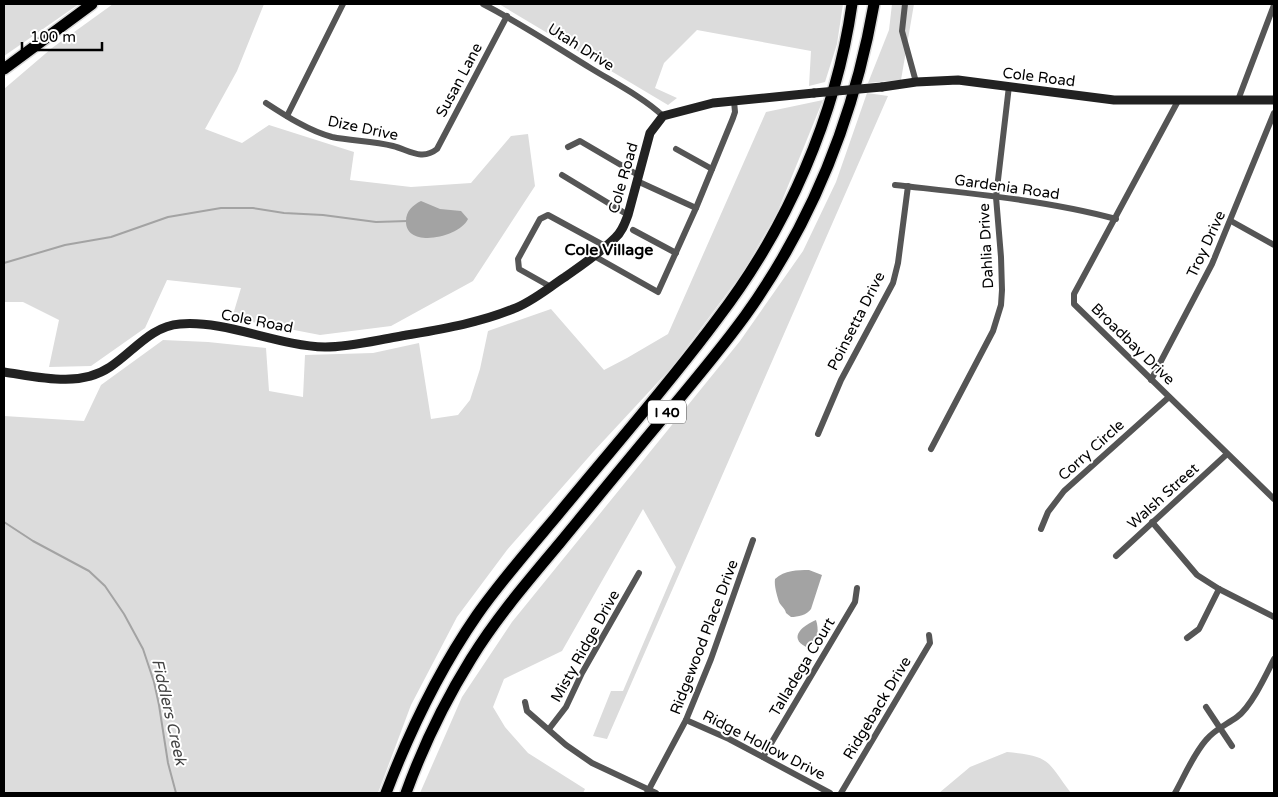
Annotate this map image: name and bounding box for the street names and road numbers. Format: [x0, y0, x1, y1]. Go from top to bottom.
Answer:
street label: Utah Drive [544, 19, 618, 75]
street label: Susan Lane [432, 40, 486, 120]
street label: Cole Road [1002, 64, 1076, 90]
street label: Dize Drive [326, 112, 400, 144]
street label: Cole Road [604, 140, 642, 216]
street label: Gardenia Road [953, 171, 1061, 203]
street label: Dahlia Drive [975, 203, 997, 289]
street label: Troy Drive [1183, 208, 1229, 280]
street label: Poinsetta Drive [823, 269, 889, 373]
street label: Broadbay Drive [1087, 299, 1179, 389]
street label: Cole Road [219, 305, 295, 337]
road number: I 40 [648, 401, 686, 424]
street label: Corry Circle [1054, 416, 1128, 484]
street label: Walsh Street [1124, 459, 1203, 533]
street label: Ridgewood Place Drive [666, 557, 742, 717]
street label: Misty Ridge Drive [547, 587, 623, 705]
street label: Talladega Court [765, 614, 839, 720]
street label: Ridgeback Drive [839, 653, 915, 763]
street label: Ridge Hollow Drive [700, 706, 828, 784]

